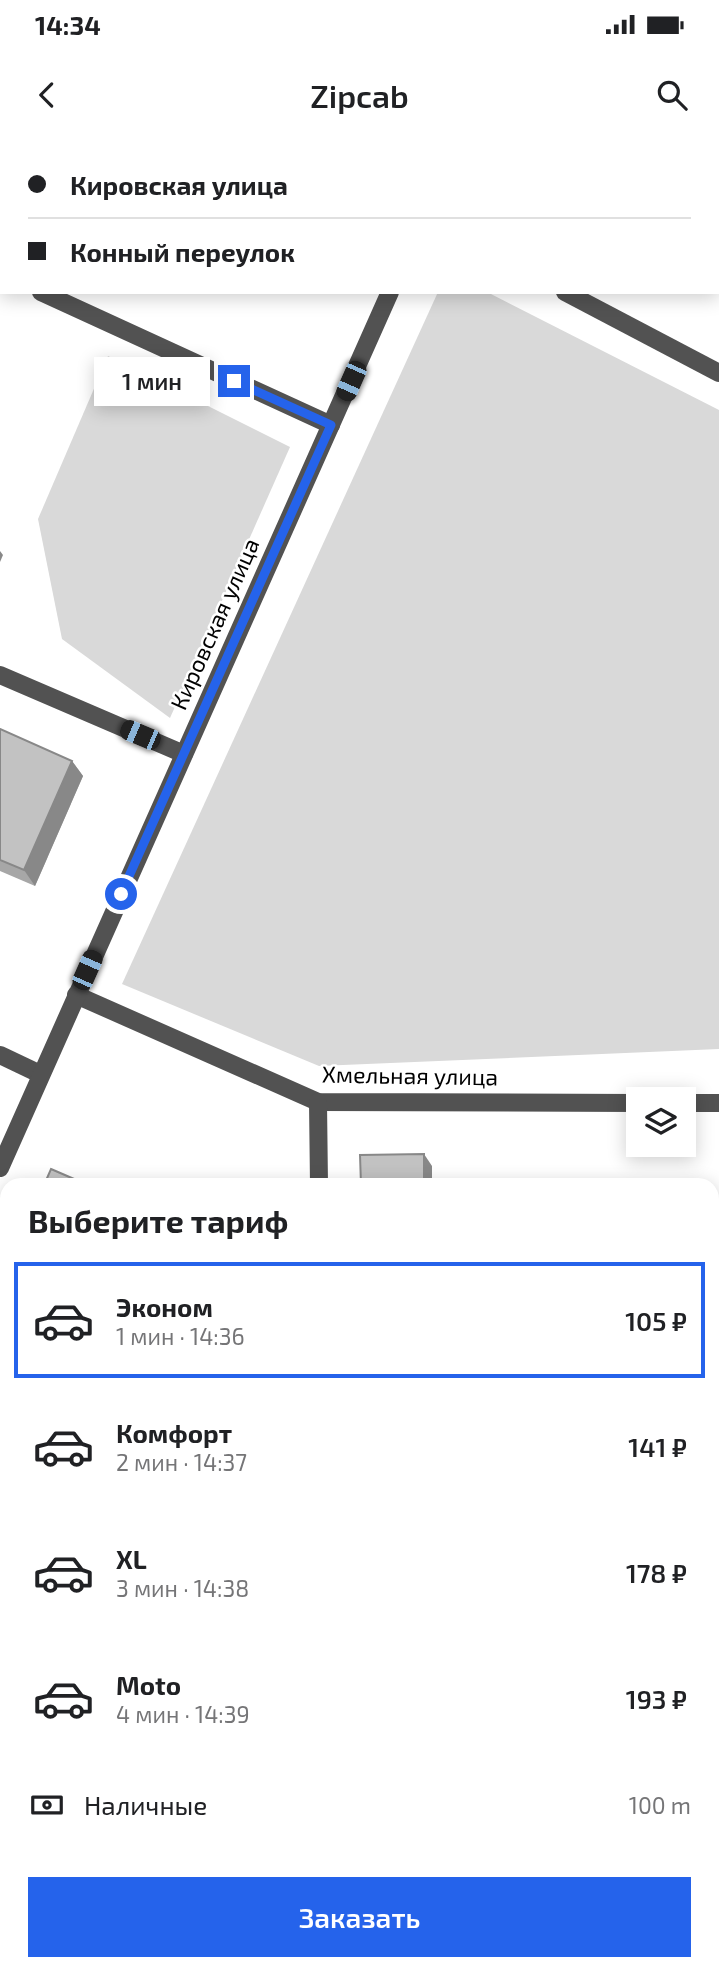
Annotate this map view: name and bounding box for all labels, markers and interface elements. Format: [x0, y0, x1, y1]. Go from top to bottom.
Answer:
text: 14:34 [35, 9, 101, 40]
icon: back [28, 76, 66, 114]
text: Zipcab [310, 76, 409, 114]
icon: search [653, 76, 691, 114]
text: Кировская улица [70, 169, 288, 200]
text: Конный переулок [70, 236, 295, 267]
callout: 1 мин [94, 356, 210, 406]
car [333, 358, 370, 404]
route end [218, 365, 250, 397]
text: 1 мин [122, 367, 182, 395]
street label: Кировская улица [164, 534, 265, 714]
car [117, 717, 164, 753]
route start [105, 878, 137, 910]
car [69, 947, 106, 993]
street label: Хмельная улица [322, 1059, 498, 1092]
map controls [626, 1087, 696, 1157]
button: layers [626, 1087, 696, 1157]
text: Выберите тариф [28, 1201, 288, 1239]
icon: car [32, 1289, 95, 1352]
text: Эконом [116, 1291, 213, 1322]
text: 105 ₽ [625, 1305, 687, 1336]
text: 1 мин · 14:36 [116, 1322, 245, 1350]
icon: car [32, 1415, 95, 1478]
text: Комфорт [116, 1417, 232, 1448]
text: 141 ₽ [628, 1431, 687, 1462]
text: 2 мин · 14:37 [116, 1448, 247, 1476]
icon: car [32, 1541, 95, 1604]
text: XL [116, 1543, 147, 1574]
text: 178 ₽ [626, 1557, 687, 1588]
text: 3 мин · 14:38 [116, 1574, 249, 1602]
icon: car [32, 1667, 95, 1730]
text: Moto [116, 1669, 181, 1700]
text: 193 ₽ [626, 1683, 687, 1714]
text: 4 мин · 14:39 [116, 1700, 250, 1728]
icon: cash [28, 1786, 66, 1824]
text: Наличные [84, 1789, 207, 1820]
text: 100 m [629, 1791, 691, 1819]
button: Заказать [28, 1877, 691, 1957]

